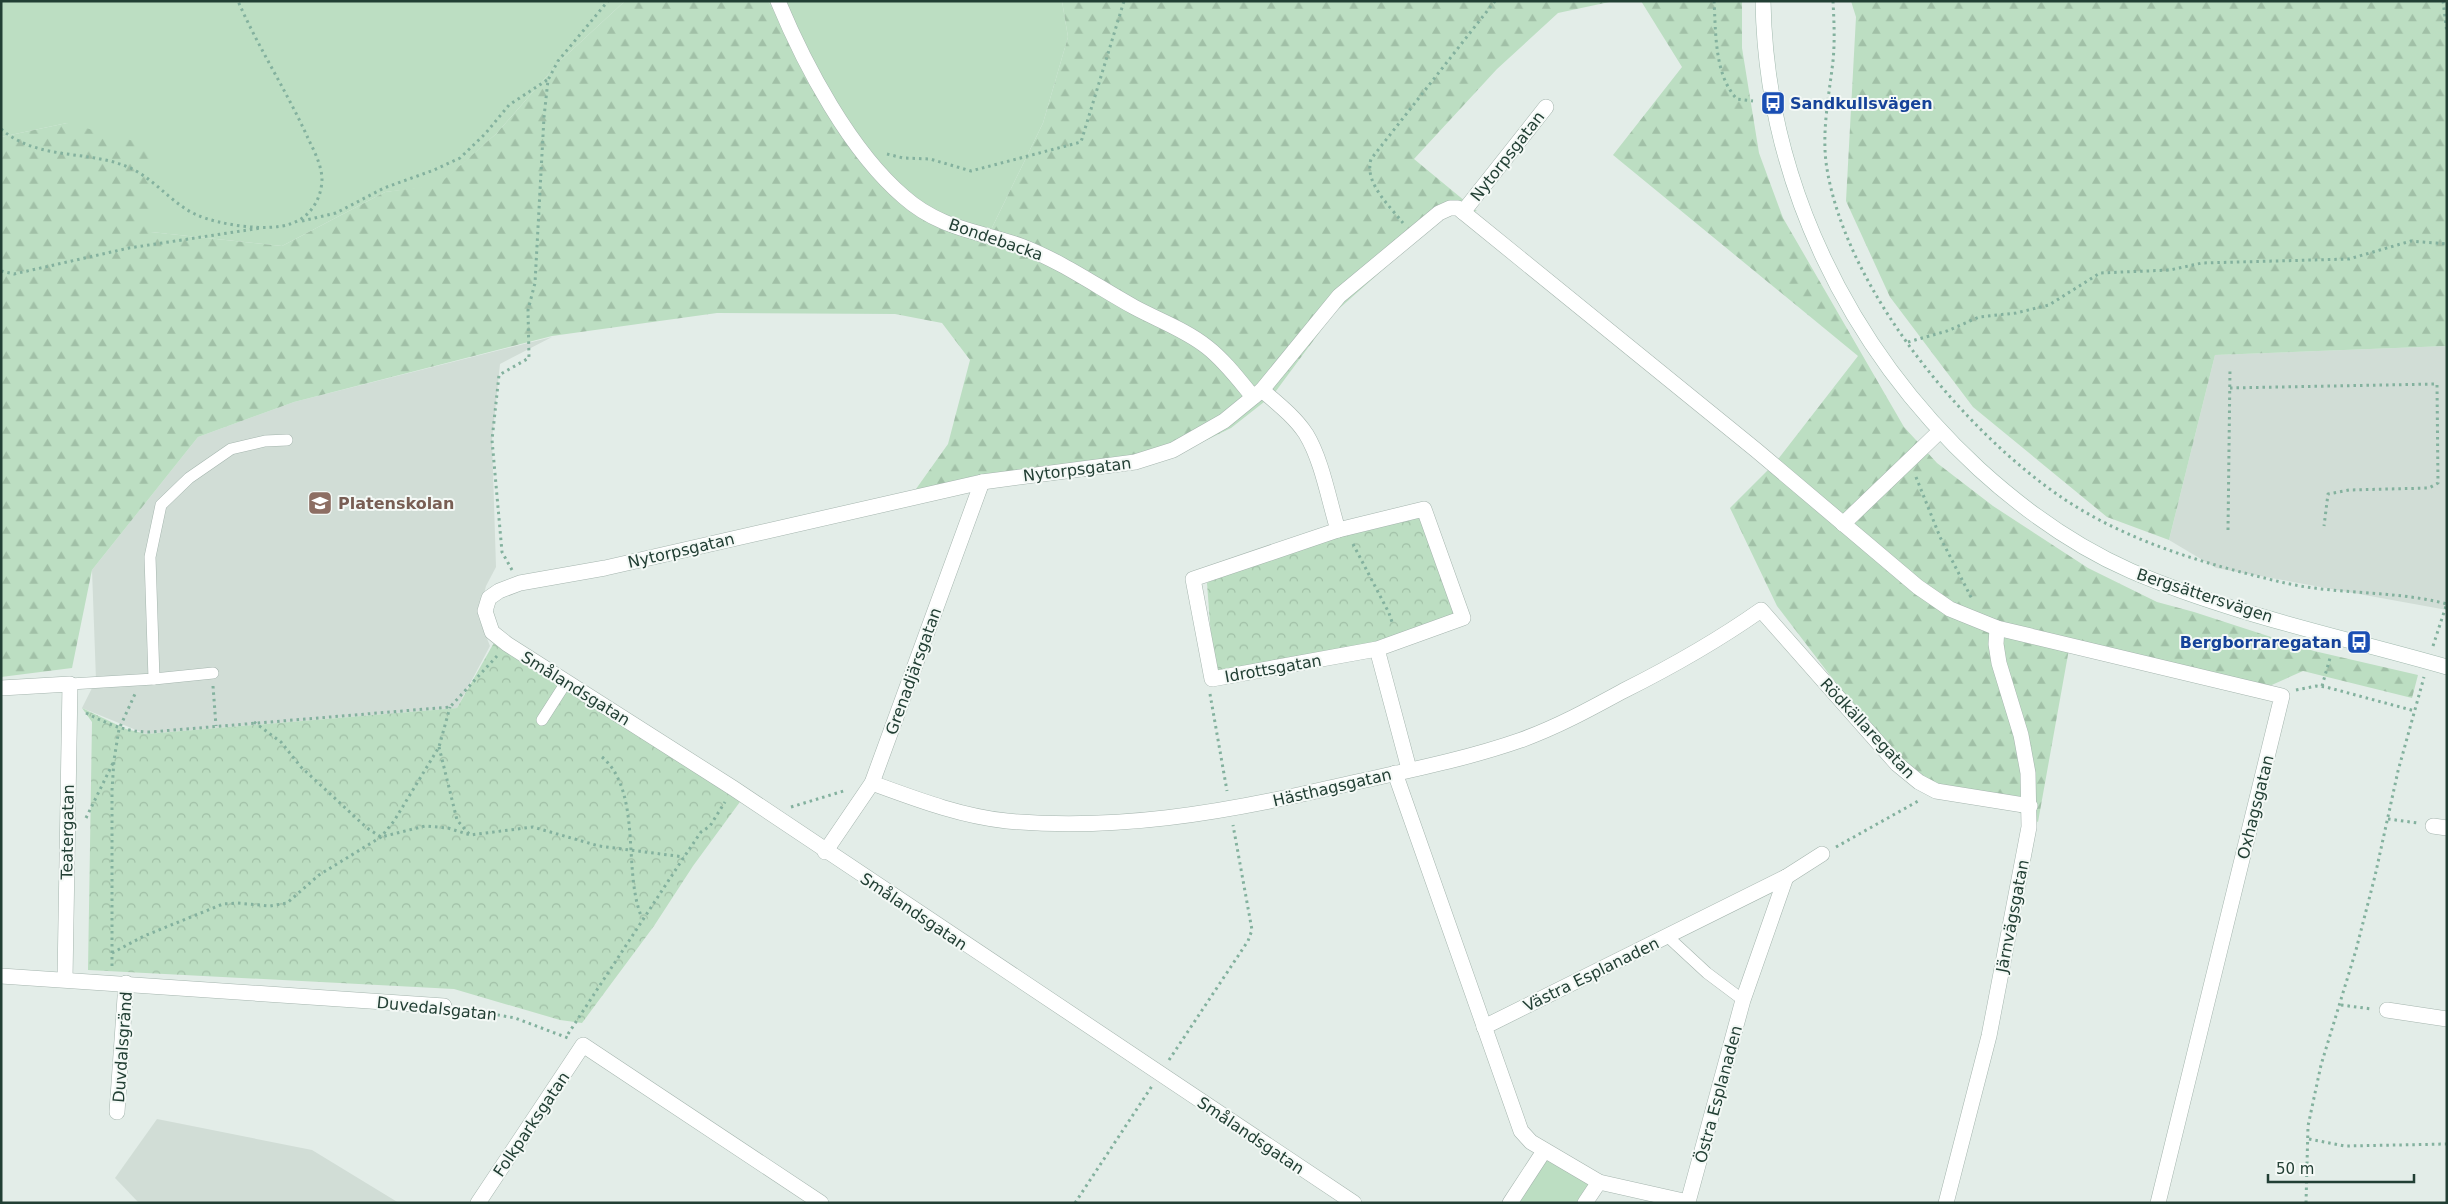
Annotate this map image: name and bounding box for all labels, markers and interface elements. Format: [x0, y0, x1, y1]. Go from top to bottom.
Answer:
bus stop icon: Sandkullsvägen [1760, 90, 1786, 116]
place label: Sandkullsvägen [1790, 94, 1933, 113]
street label: Nytorpsgatan [1466, 108, 1548, 205]
street label: Bondebacka [946, 214, 1045, 264]
street label: Nytorpsgatan [1022, 453, 1132, 486]
school or university icon: Platenskolan [307, 490, 333, 516]
place label: Platenskolan [338, 494, 454, 513]
street label: Nytorpsgatan [626, 529, 736, 572]
street label: Bergsättersvägen [2134, 564, 2275, 626]
street label: Grenadjärsgatan [882, 605, 945, 737]
bus stop icon: Bergborraregatan [2346, 629, 2372, 655]
place label: Bergborraregatan [2180, 633, 2342, 652]
street label: Smålandsgatan [518, 647, 634, 729]
street label: Idrottsgatan [1223, 651, 1323, 686]
street label: Rödkällaregatan [1816, 674, 1919, 782]
street label: Oxhagsgatan [2233, 753, 2278, 861]
street label: Hästhagsgatan [1271, 765, 1393, 810]
street label: Teatergatan [57, 784, 78, 881]
street label: Järnvägsgatan [1992, 858, 2033, 975]
street label: Smålandsgatan [857, 869, 971, 954]
street label: Västra Esplanaden [1520, 933, 1662, 1016]
street label: Duvdalsgränd [109, 991, 136, 1103]
street label: Duvedalsgatan [376, 993, 498, 1024]
street label: Östra Esplanaden [1691, 1023, 1746, 1165]
street label: Folkparksgatan [489, 1068, 574, 1180]
street label: Smålandsgatan [1194, 1093, 1308, 1178]
scale bar [2268, 1152, 2414, 1184]
text: 50 m [2276, 1160, 2314, 1178]

